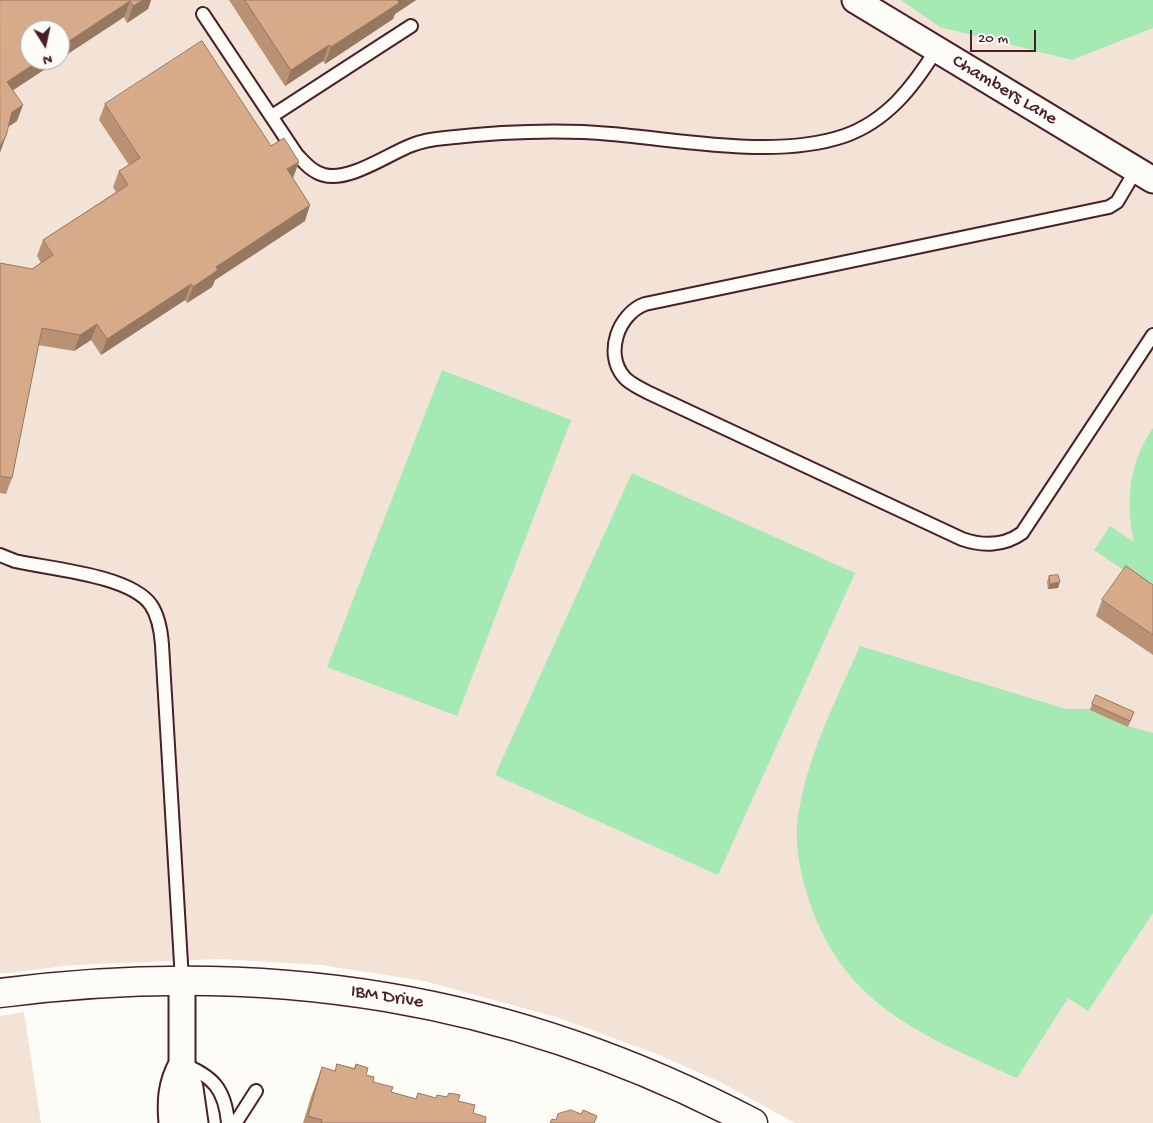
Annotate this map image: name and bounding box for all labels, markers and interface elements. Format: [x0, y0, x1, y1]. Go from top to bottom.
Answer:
north arrow [20, 20, 70, 70]
scale bar [973, 20, 1039, 52]
text: 20 m [978, 30, 1008, 48]
text: N [42, 50, 54, 68]
street label: Chambers Lane [947, 51, 1061, 131]
street label: IBM Drive [349, 981, 425, 1015]

